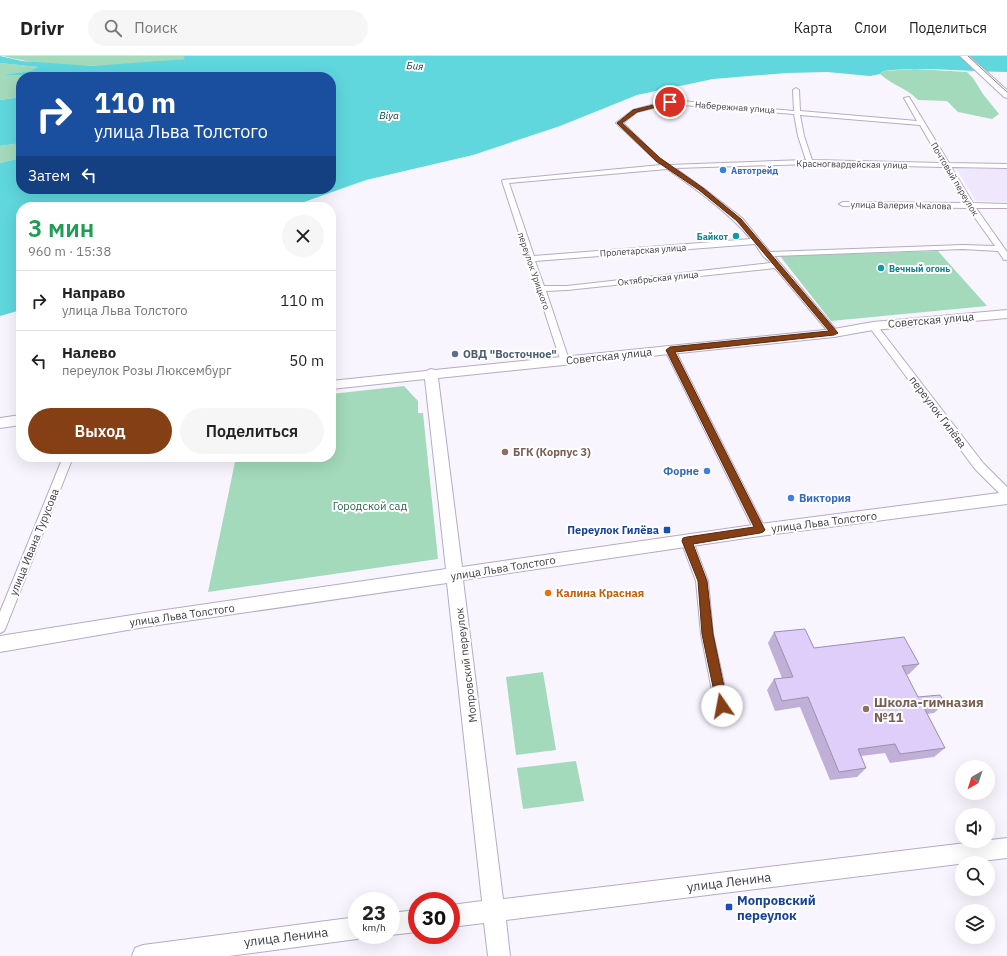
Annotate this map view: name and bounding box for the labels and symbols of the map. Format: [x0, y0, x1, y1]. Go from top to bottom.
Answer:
water label: Бия [406, 59, 424, 73]
pin [653, 85, 687, 119]
street label: Набережная улица [695, 99, 776, 115]
water label: Biya [379, 109, 399, 122]
street label: Почтовый переулок [929, 140, 981, 218]
street label: Красногвардейская улица [796, 158, 908, 170]
marker: Автотрейд [718, 165, 728, 175]
place label: Автотрейд [731, 165, 778, 176]
street label: улица Валерия Чкалова [851, 199, 952, 211]
street label: переулок Урицкого [516, 231, 552, 311]
place label: Байкот [697, 231, 729, 242]
marker: Байкот [731, 231, 741, 241]
street label: Пролетарская улица [599, 241, 687, 259]
marker: Вечный огонь [876, 263, 886, 273]
place label: Вечный огонь [889, 263, 950, 274]
street label: Октябрьская улица [617, 268, 699, 288]
street label: Советская улица [887, 309, 975, 331]
street label: Советская улица [565, 345, 653, 367]
place label: ОВД "Восточное" [463, 347, 557, 361]
marker: ОВД "Восточное" [450, 349, 460, 359]
street label: переулок Гилёва [906, 373, 970, 451]
place label: БГК (Корпус 3) [513, 445, 591, 459]
marker: БГК (Корпус 3) [500, 447, 510, 457]
place label: Форне [663, 464, 699, 478]
marker: Форне [702, 466, 712, 476]
street label: улица Ивана Турусова [6, 486, 62, 598]
place label: Виктория [799, 491, 851, 505]
marker: Виктория [786, 493, 796, 503]
park label: Городской сад [333, 499, 408, 513]
street label: улица Льва Толстого [770, 509, 878, 535]
place label: Переулок Гилёва [567, 523, 659, 537]
marker: Переулок Гилёва [662, 525, 672, 535]
street label: улица Льва Толстого [449, 553, 557, 583]
place label: Калина Красная [556, 586, 644, 600]
marker: Калина Красная [543, 588, 553, 598]
street label: улица Льва Толстого [128, 601, 236, 629]
street label: Мопровский переулок [452, 607, 480, 723]
position arrow [701, 685, 743, 727]
place label: Школа-гимназия №11 [874, 694, 984, 726]
marker: Школа-гимназия №11 [861, 704, 871, 714]
north arrow [955, 760, 995, 800]
street label: улица Ленина [686, 868, 772, 896]
speed limit sign: 30 [408, 892, 460, 944]
place label: Мопровский переулок [737, 892, 816, 924]
marker: Мопровский переулок [724, 902, 734, 912]
street label: улица Ленина [243, 923, 329, 951]

